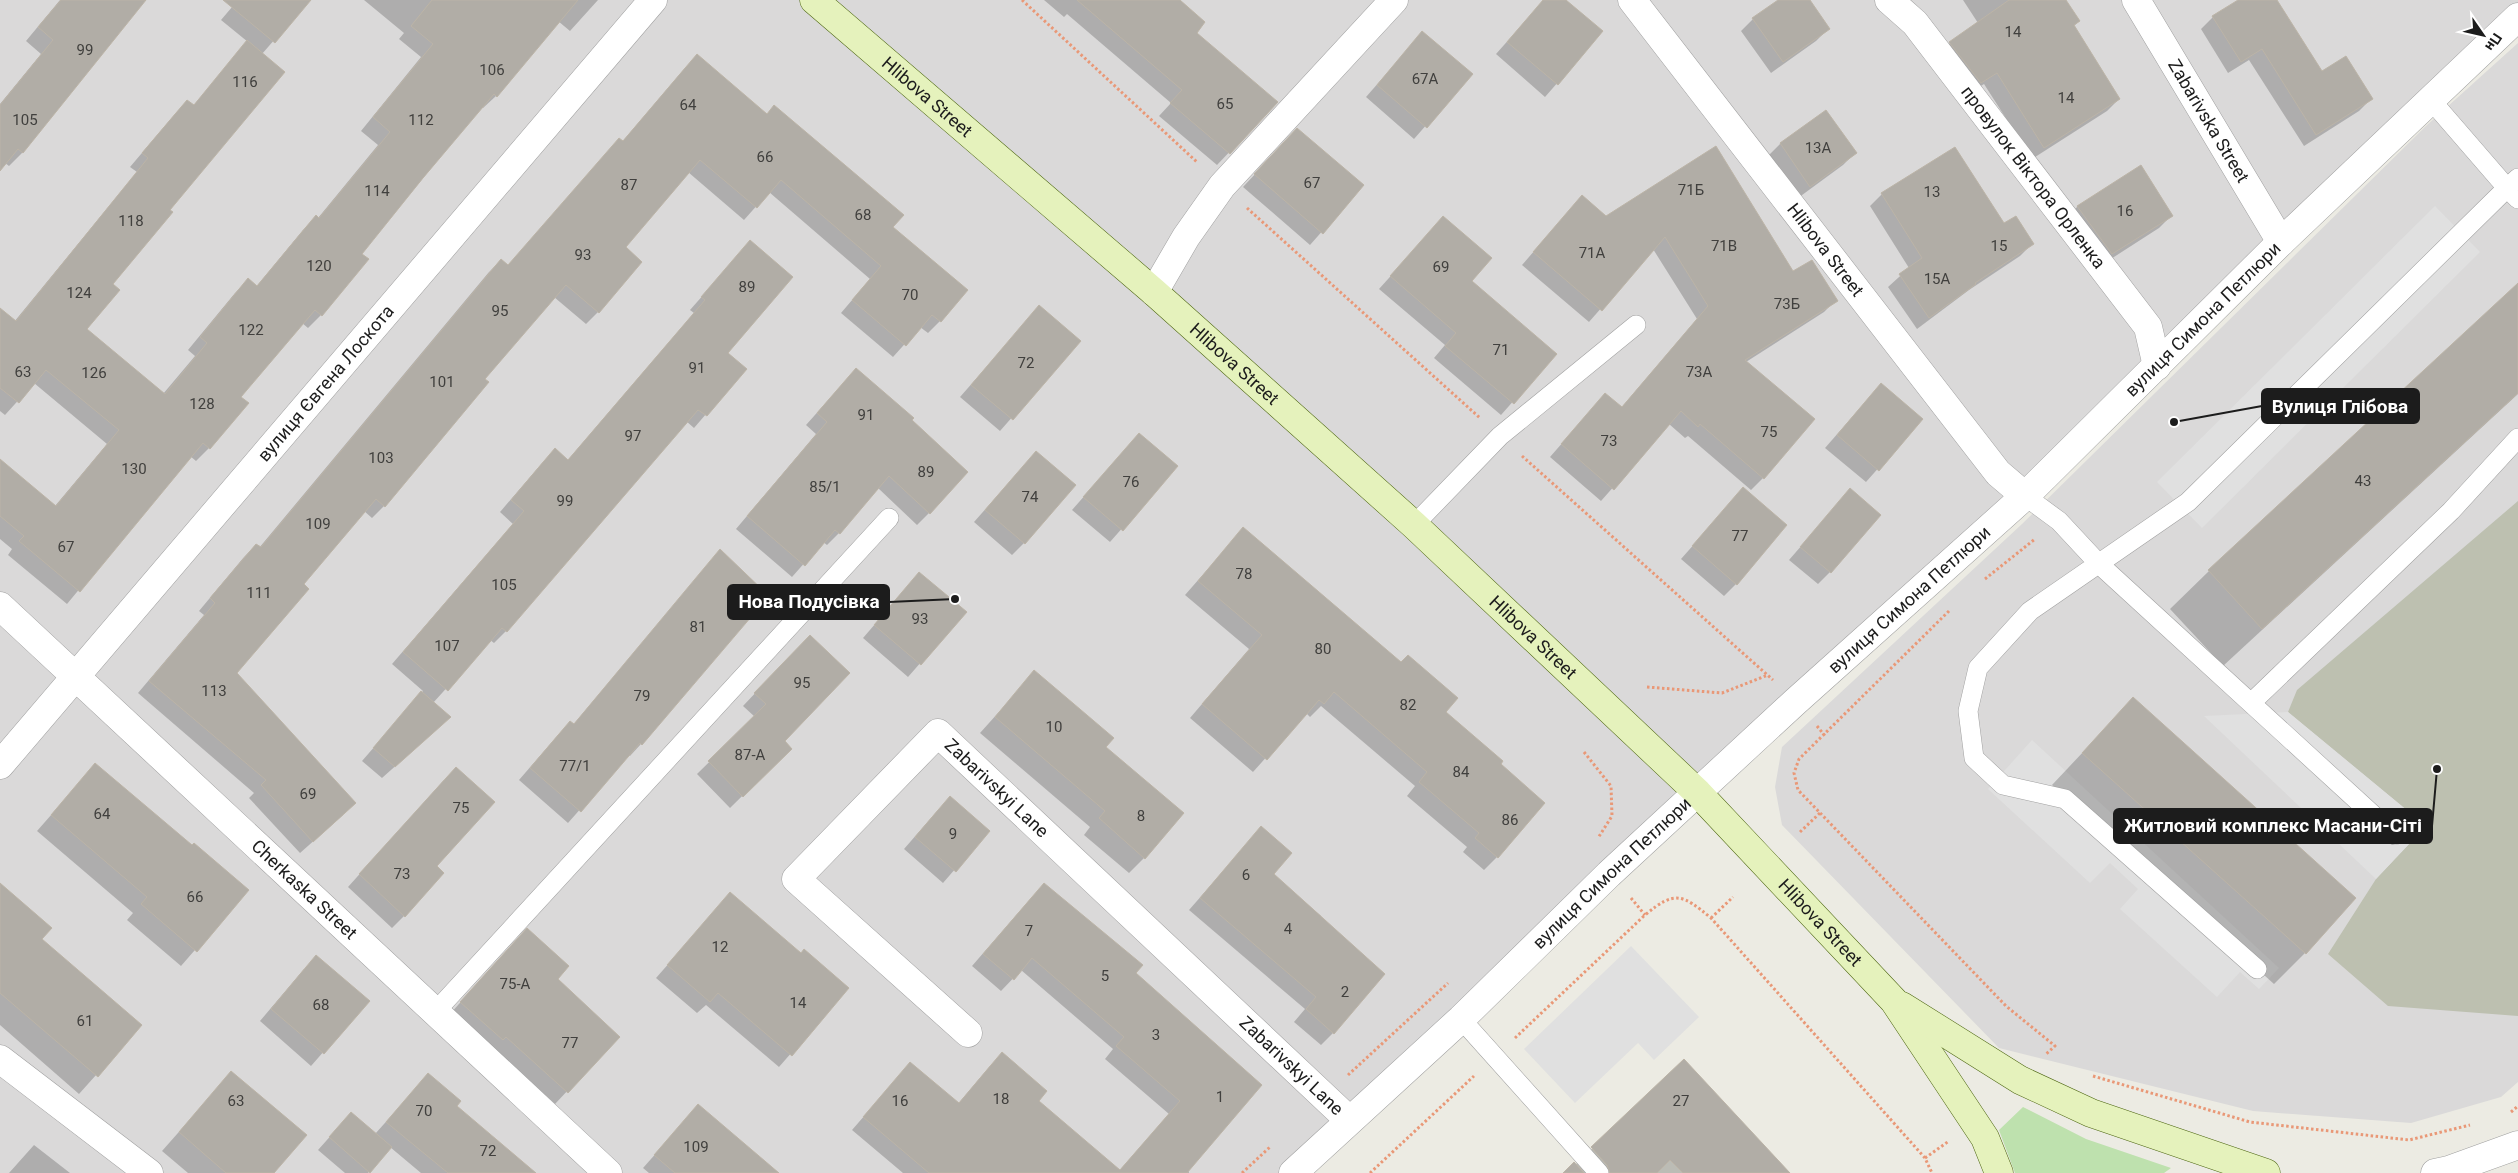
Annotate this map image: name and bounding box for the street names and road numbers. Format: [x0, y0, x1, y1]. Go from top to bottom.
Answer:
street label: Hlibova Street [878, 52, 977, 141]
street label: Zabarivska Street [2164, 55, 2254, 186]
street label: провулок Віктора Орленка [1957, 81, 2110, 272]
street label: Hlibova Street [1783, 199, 1868, 301]
street label: вулиця Симона Петлюри [2121, 237, 2285, 401]
street label: вулиця Євгена Лоскота [253, 300, 398, 465]
street label: Hlibova Street [1186, 318, 1284, 409]
street label: вулиця Симона Петлюри [1824, 521, 1994, 677]
street label: Hlibova Street [1485, 591, 1581, 683]
street label: Zabarivskyi Lane [941, 734, 1053, 842]
street label: вулиця Симона Петлюри [1528, 792, 1695, 953]
street label: Cherkaska Street [248, 835, 362, 944]
street label: Hlibova Street [1774, 874, 1867, 970]
street label: Zabarivskyi Lane [1236, 1012, 1348, 1119]

